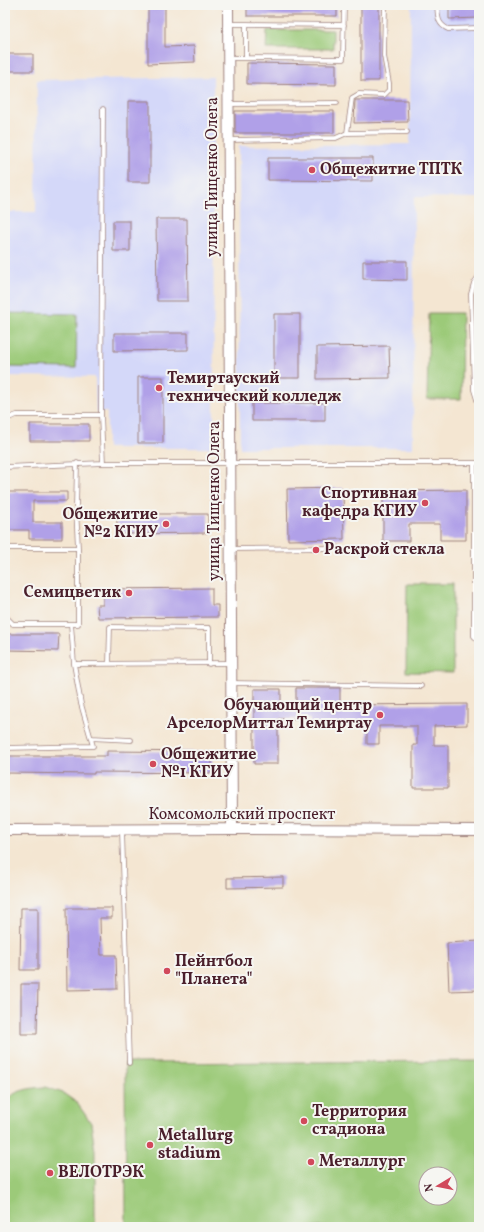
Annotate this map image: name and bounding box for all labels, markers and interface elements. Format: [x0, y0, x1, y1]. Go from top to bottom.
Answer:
street label: улица Тищенко Олега [202, 97, 224, 257]
place label: Общежитие ТПТК [320, 159, 462, 181]
marker: Общежитие ТПТК [307, 165, 317, 175]
place label: Темиртауский технический колледж [167, 368, 341, 408]
marker: Темиртауский технический колледж [154, 383, 164, 393]
street label: улица Тищенко Олега [204, 421, 226, 581]
place label: Спортивная кафедра КГИУ [302, 483, 417, 523]
marker: Спортивная кафедра КГИУ [420, 498, 430, 508]
place label: Общежитие №2 КГИУ [63, 504, 158, 544]
marker: Общежитие №2 КГИУ [161, 519, 171, 529]
place label: Раскрой стекла [324, 539, 445, 561]
marker: Раскрой стекла [311, 545, 321, 555]
place label: Семицветик [23, 582, 121, 604]
marker: Семицветик [124, 588, 134, 598]
place label: Обучающий центр АрселорМиттал Темиртау [167, 695, 372, 735]
marker: Обучающий центр АрселорМиттал Темиртау [375, 710, 385, 720]
place label: Общежитие №1 КГИУ [161, 744, 256, 784]
marker: Общежитие №1 КГИУ [148, 759, 158, 769]
street label: Комсомольский проспект [149, 804, 335, 826]
place label: Пейнтбол "Планета" [175, 951, 253, 991]
marker: Пейнтбол "Планета" [162, 966, 172, 976]
place label: Территория стадиона [312, 1101, 407, 1141]
marker: Территория стадиона [299, 1116, 309, 1126]
place label: Metallurg stadium [158, 1125, 233, 1165]
marker: Metallurg stadium [145, 1140, 155, 1150]
place label: Металлург [319, 1151, 405, 1173]
marker: Металлург [306, 1157, 316, 1167]
place label: ВЕЛОТРЭК [58, 1162, 144, 1184]
north arrow [418, 1166, 458, 1206]
marker: ВЕЛОТРЭК [45, 1168, 55, 1178]
text: N [422, 1182, 438, 1193]

